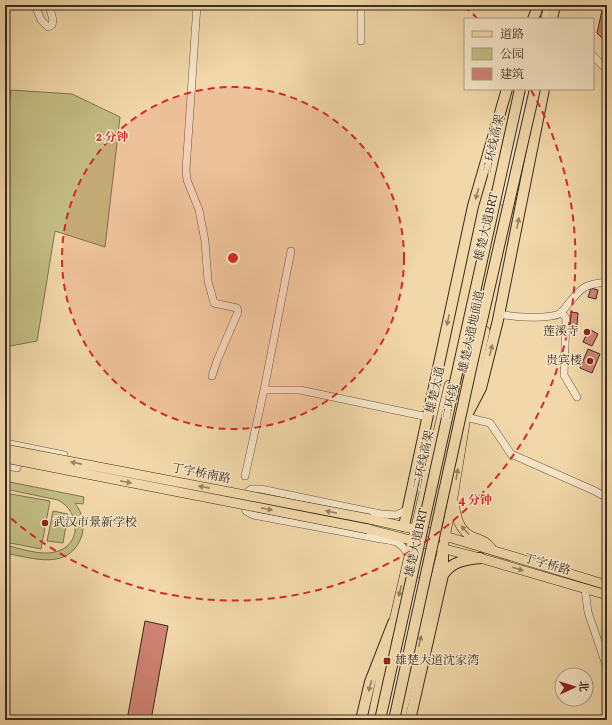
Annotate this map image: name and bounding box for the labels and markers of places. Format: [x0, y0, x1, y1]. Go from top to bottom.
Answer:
centre of rings [226, 251, 240, 265]
place label: 莲溪寺 [543, 324, 579, 340]
marker: 莲溪寺 [582, 327, 592, 337]
place label: 贵宾楼 [546, 353, 582, 369]
marker: 贵宾楼 [585, 356, 595, 366]
place label: 武汉市景新学校 [53, 515, 137, 531]
marker: 武汉市景新学校 [40, 518, 50, 528]
place label: 雄楚大道沈家湾 [395, 653, 479, 669]
marker: 雄楚大道沈家湾 [382, 656, 392, 666]

